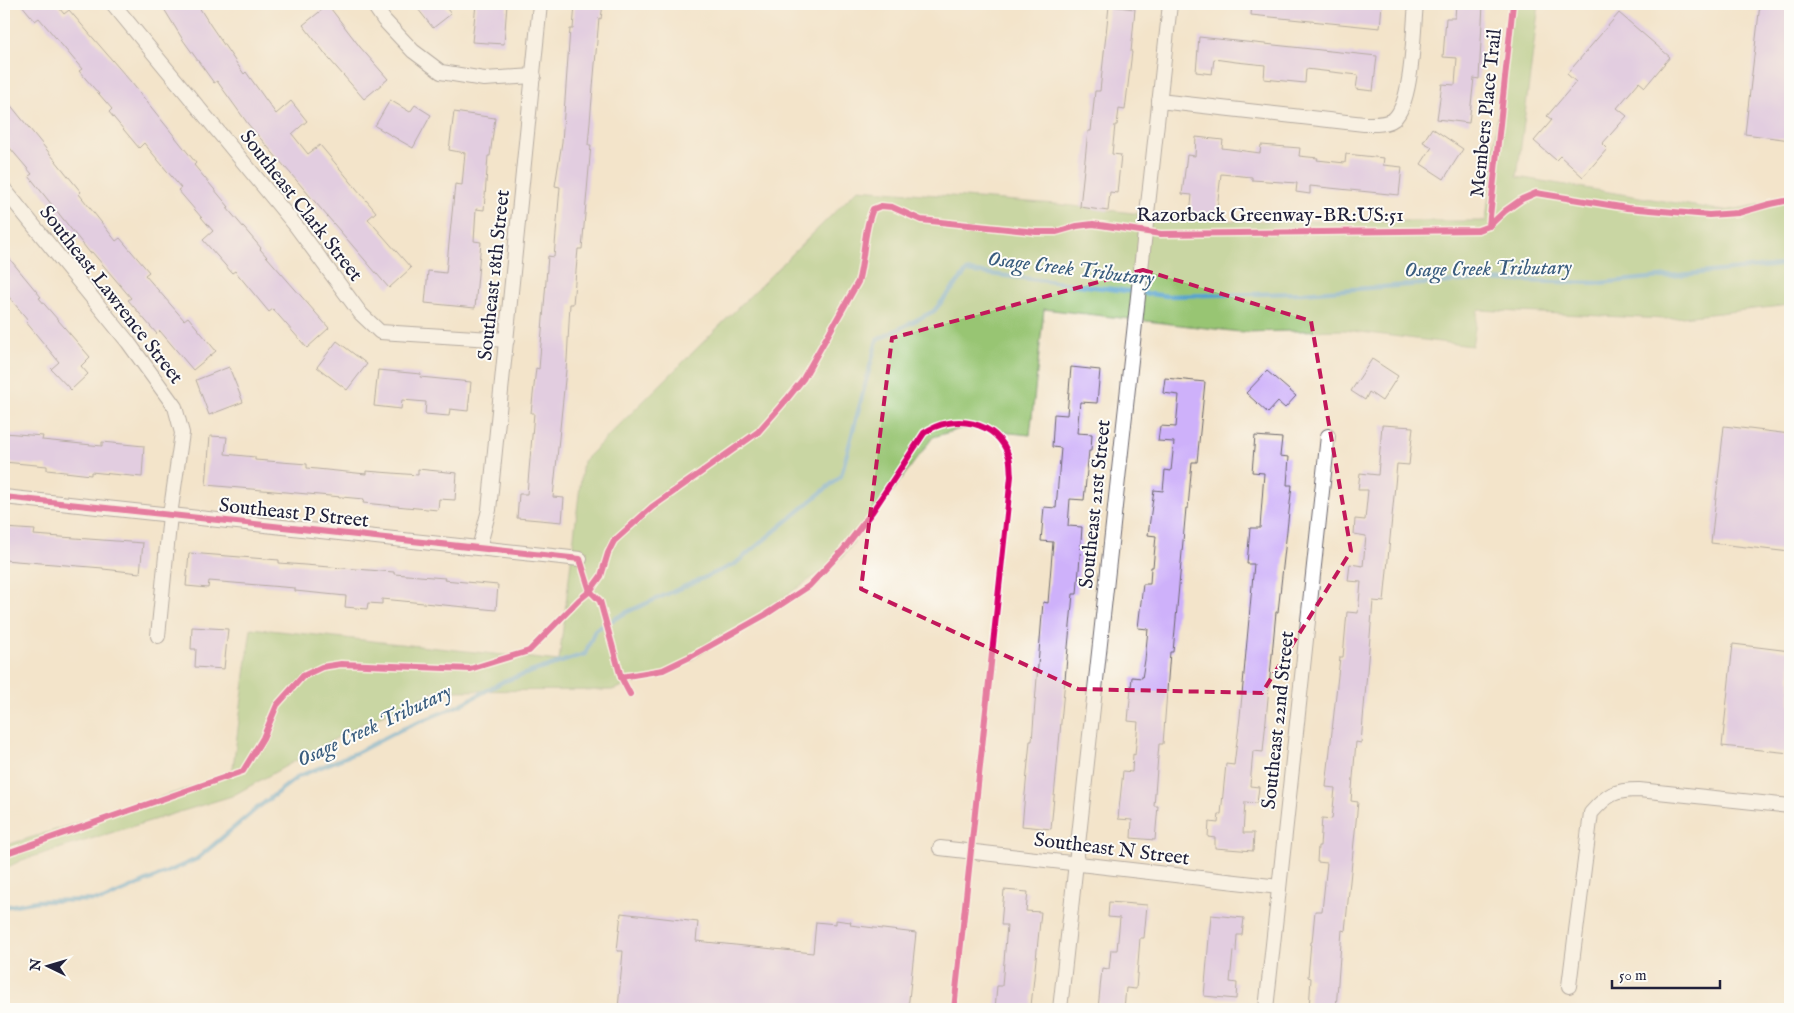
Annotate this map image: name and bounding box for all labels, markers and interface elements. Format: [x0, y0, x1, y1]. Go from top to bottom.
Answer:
street label: Members Place Trail [1465, 27, 1508, 199]
street label: Southeast Clark Street [234, 125, 368, 287]
street label: Southeast 18th Street [473, 188, 516, 362]
street label: Southeast Lawrence Street [33, 201, 188, 389]
street label: Razorback Greenway-BR:US:51 [1136, 203, 1404, 228]
water label: Osage Creek Tributary [986, 246, 1156, 293]
water label: Osage Creek Tributary [1404, 255, 1572, 284]
street label: Southeast 21st Street [1074, 418, 1117, 590]
street label: Southeast P Street [218, 493, 370, 534]
street label: Southeast 22nd Street [1257, 630, 1300, 810]
water label: Osage Creek Tributary [293, 679, 456, 774]
street label: Southeast N Street [1033, 828, 1191, 871]
north arrow [22, 940, 72, 990]
text: N [26, 958, 46, 973]
scale bar [1612, 958, 1719, 990]
text: 50 m [1619, 966, 1647, 985]

